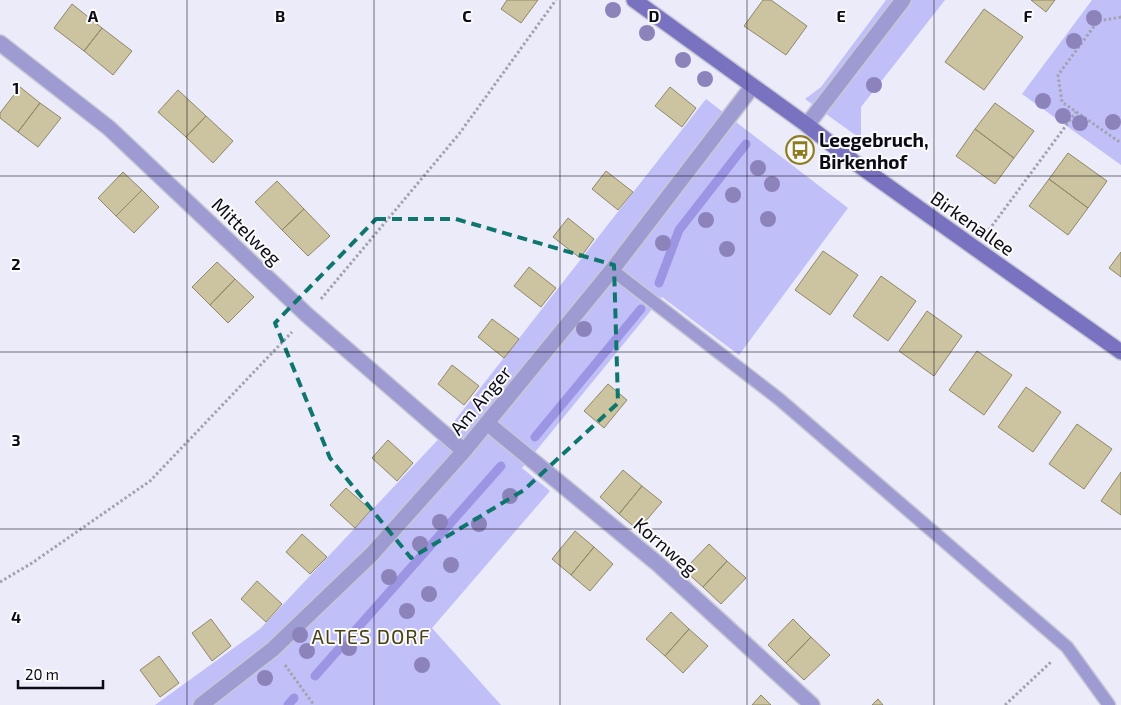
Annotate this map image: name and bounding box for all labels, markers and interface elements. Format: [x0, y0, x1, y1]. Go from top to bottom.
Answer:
text: A [88, 6, 99, 25]
text: B [275, 6, 285, 25]
text: C [462, 6, 472, 25]
text: D [649, 6, 660, 25]
text: E [836, 6, 846, 25]
text: F [1024, 6, 1033, 25]
text: 1 [13, 78, 19, 97]
place label: Leegebruch, Birkenhof [819, 128, 929, 173]
bus stop icon: Leegebruch, Birkenhof [785, 135, 815, 165]
street label: Birkenallee [927, 186, 1019, 260]
street label: Mittelweg [207, 192, 287, 270]
text: 2 [11, 254, 21, 273]
street label: Am Anger [444, 360, 516, 439]
text: 3 [11, 430, 21, 449]
street label: Kornweg [629, 512, 703, 580]
text: 4 [11, 607, 21, 626]
district label: ALTES DORF [312, 624, 430, 648]
scale bar [18, 658, 102, 690]
text: 20 m [25, 665, 59, 683]

